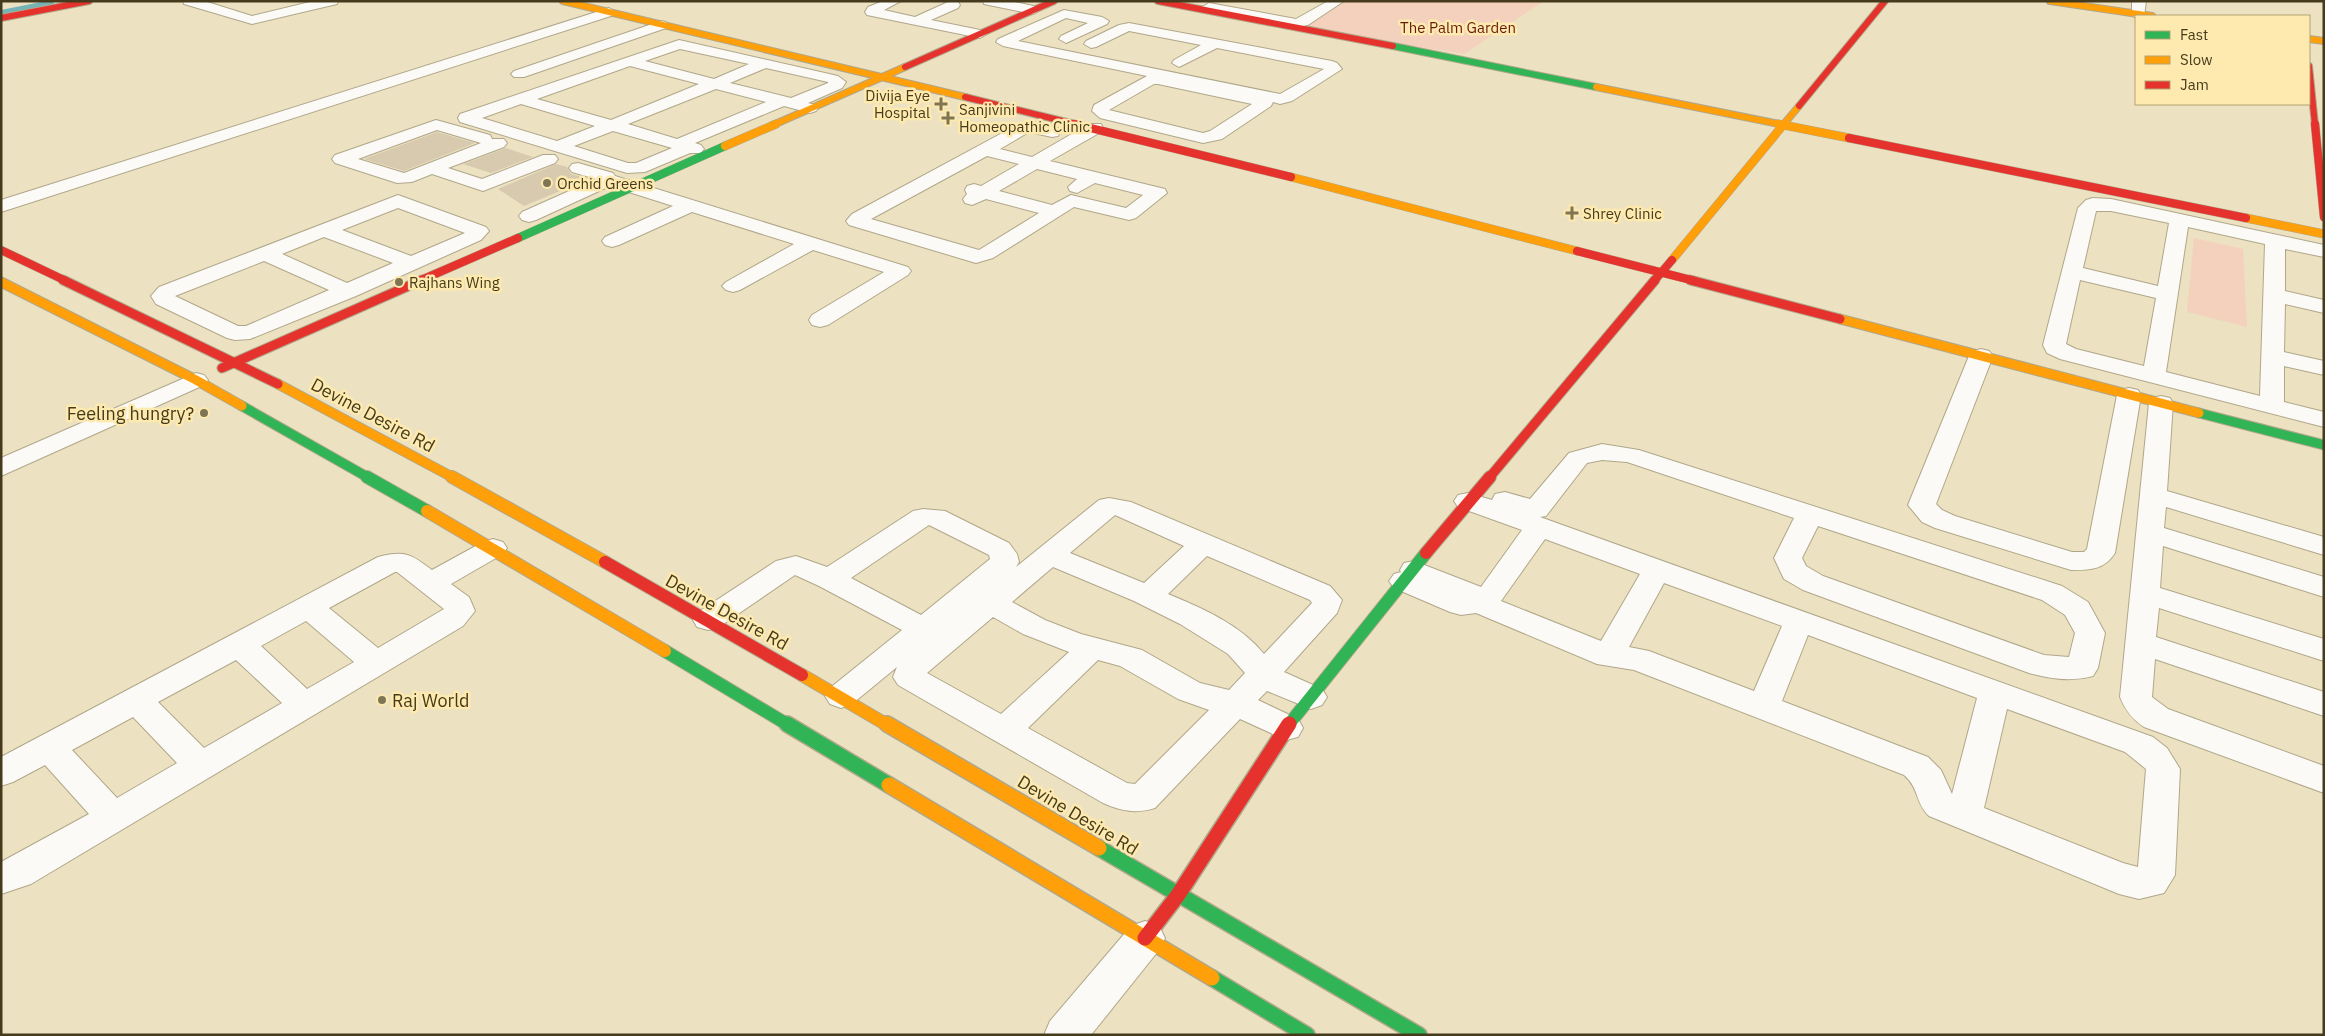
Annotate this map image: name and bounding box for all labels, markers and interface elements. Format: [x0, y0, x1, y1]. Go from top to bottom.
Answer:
legend [2135, 15, 2310, 105]
park label: The Palm Garden [1400, 18, 1516, 37]
text: Fast [2180, 25, 2208, 44]
text: Slow [2180, 50, 2213, 69]
text: Jam [2180, 75, 2209, 94]
place label: Divija Eye Hospital [865, 86, 930, 122]
marker: Divija Eye Hospital [934, 97, 948, 111]
place label: Sanjivini Homeopathic Clinic [959, 100, 1090, 136]
marker: Sanjivini Homeopathic Clinic [941, 111, 955, 125]
place label: Orchid Greens [557, 174, 653, 193]
marker: Orchid Greens [541, 177, 553, 189]
place label: Shrey Clinic [1583, 204, 1662, 223]
marker: Shrey Clinic [1565, 206, 1579, 220]
place label: Rajhans Wing [409, 273, 500, 292]
marker: Rajhans Wing [393, 276, 405, 288]
street label: Devine Desire Rd [307, 373, 439, 457]
place label: Feeling hungry? [67, 402, 194, 425]
marker: Feeling hungry? [198, 407, 210, 419]
street label: Devine Desire Rd [661, 569, 793, 655]
place label: Raj World [392, 689, 470, 712]
marker: Raj World [376, 694, 388, 706]
street label: Devine Desire Rd [1013, 770, 1143, 860]

